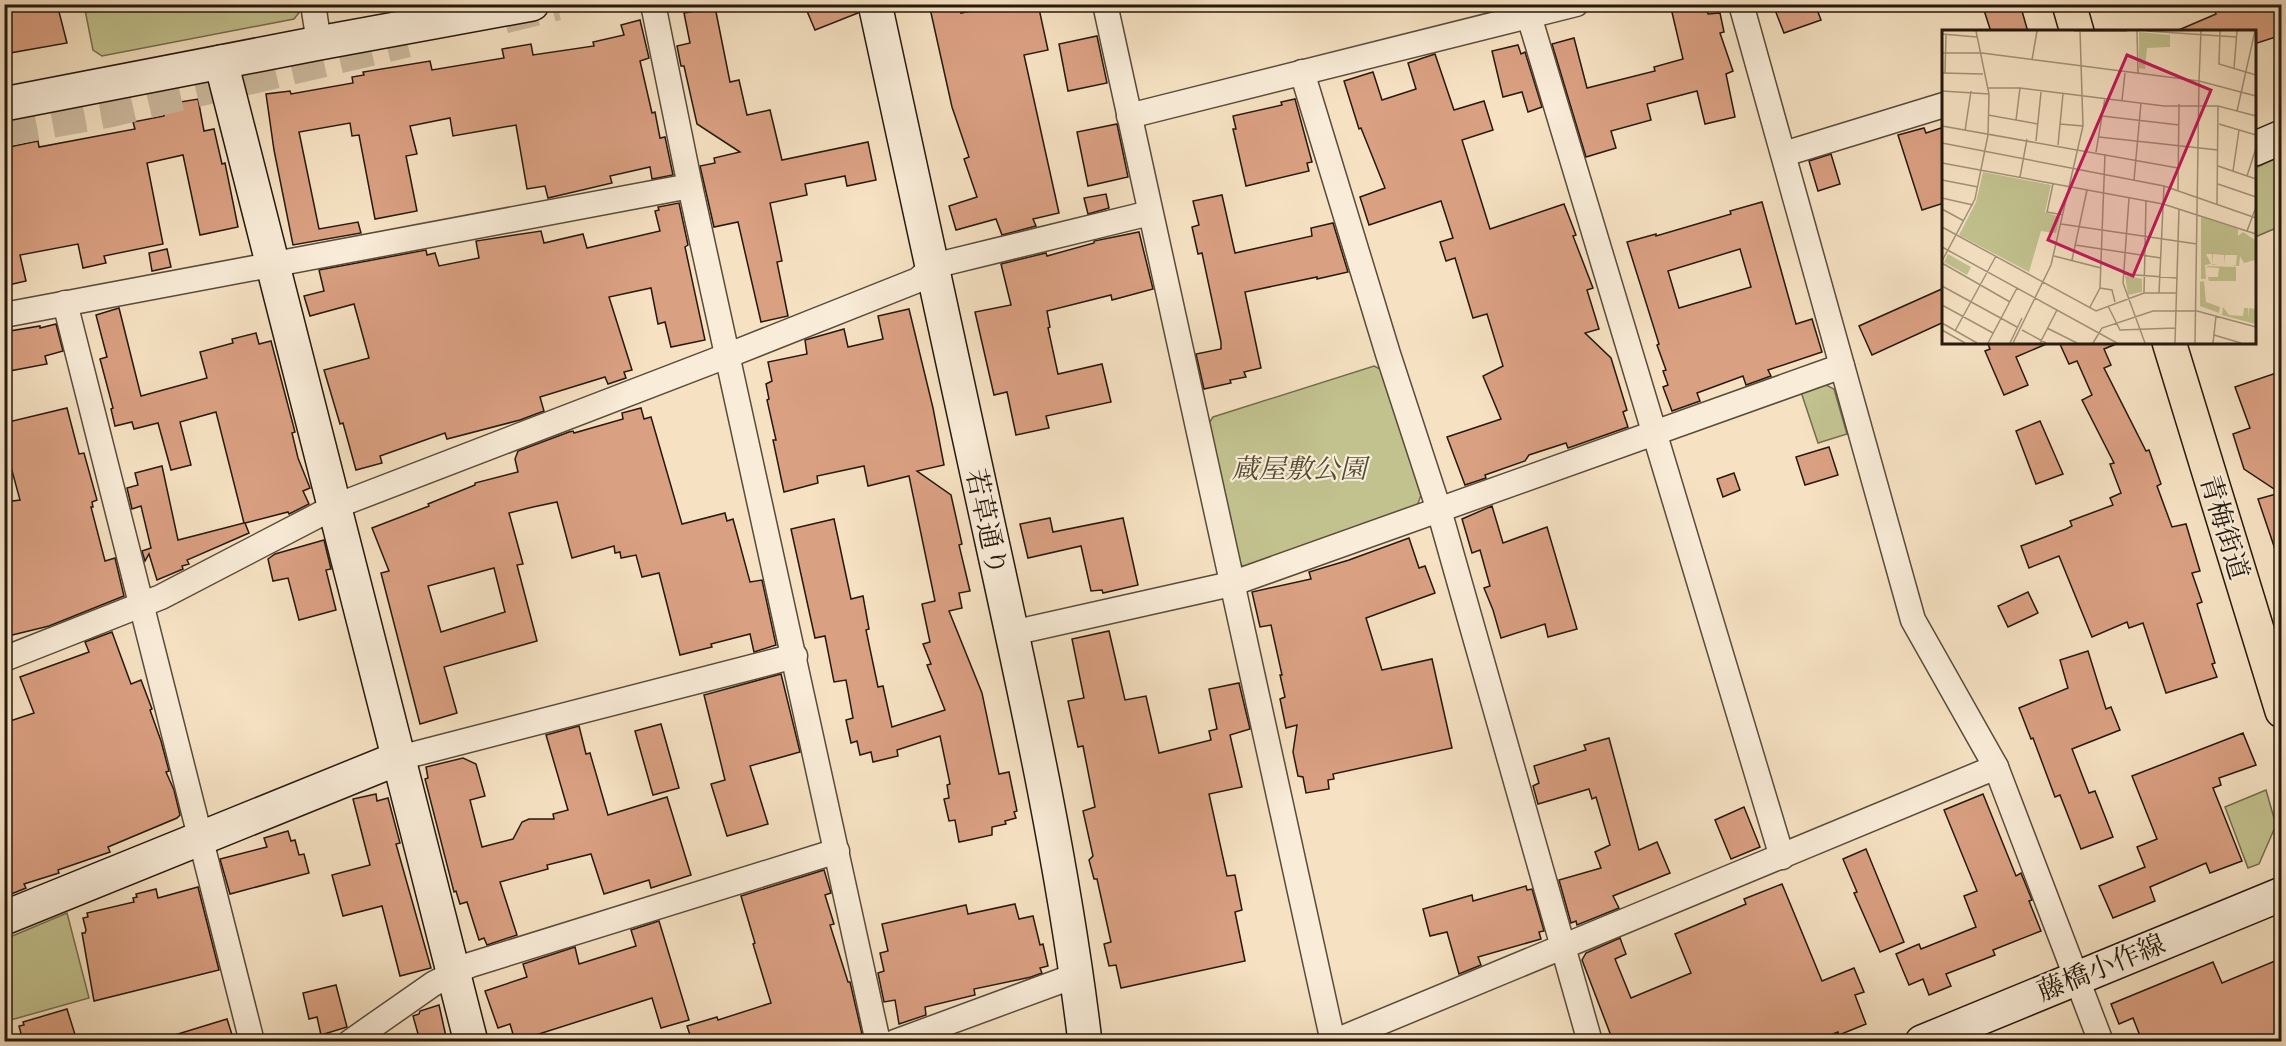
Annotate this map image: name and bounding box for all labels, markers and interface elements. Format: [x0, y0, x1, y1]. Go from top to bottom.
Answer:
inset map [1942, 30, 2256, 344]
park label: 蔵屋敷公園 [1232, 451, 1370, 486]
street label: 若草通り [959, 466, 1015, 578]
street label: 青梅街道 [2192, 470, 2258, 584]
street label: 藤橋小作線 [2032, 925, 2170, 1009]

